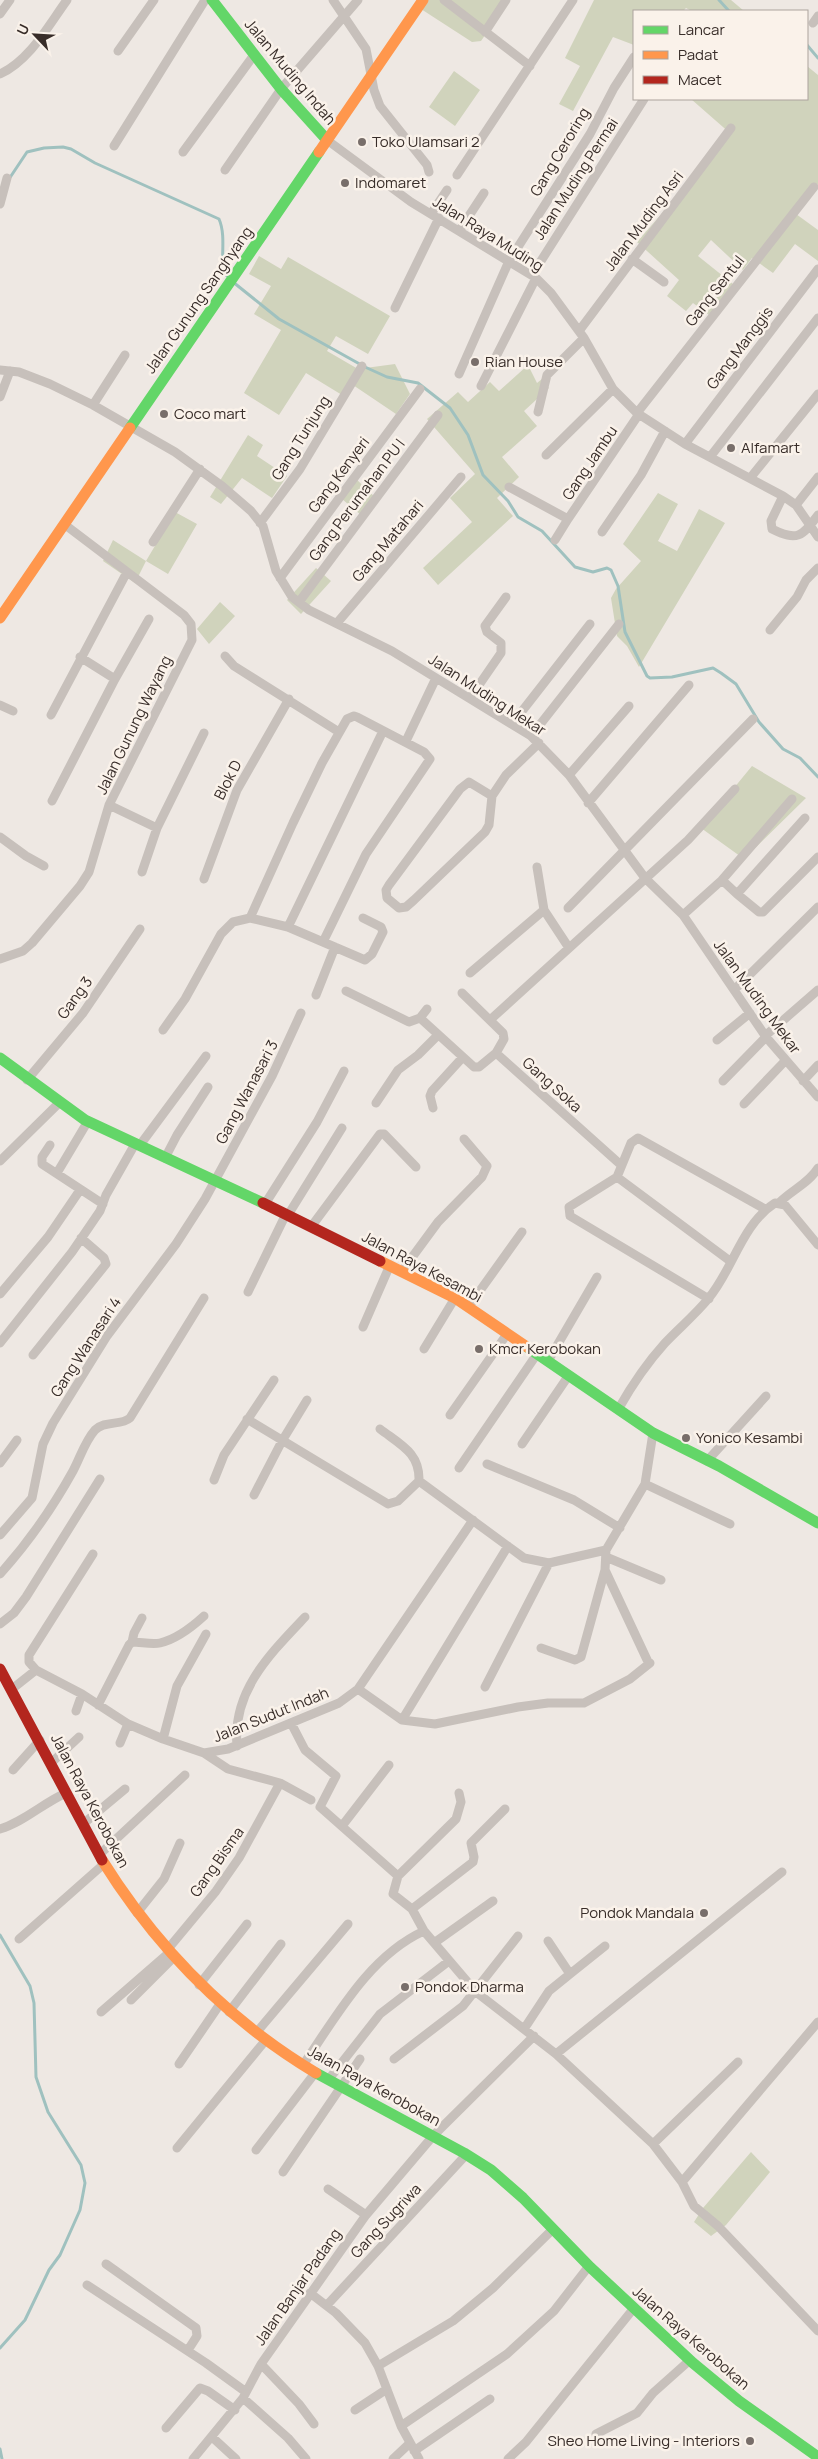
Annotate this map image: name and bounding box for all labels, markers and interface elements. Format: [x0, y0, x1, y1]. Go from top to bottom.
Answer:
north arrow [10, 10, 60, 60]
legend [633, 10, 808, 100]
street label: Jalan Muding Indah [240, 14, 341, 129]
text: Lancar [678, 19, 725, 40]
text: U [12, 21, 34, 38]
text: Padat [678, 44, 718, 65]
text: Macet [678, 69, 722, 90]
street label: Gang Ceroring [525, 103, 594, 200]
street label: Jalan Muding Permai [528, 114, 623, 244]
place label: Toko Ulamsari 2 [372, 131, 480, 152]
marker: Toko Ulamsari 2 [356, 136, 368, 148]
street label: Jalan Muding Asri [599, 166, 688, 275]
place label: Indomaret [355, 172, 426, 193]
marker: Indomaret [339, 177, 351, 189]
street label: Jalan Raya Muding [429, 191, 548, 276]
street label: Jalan Gunung Sanghyang [140, 222, 257, 377]
street label: Gang Sentul [680, 251, 749, 331]
street label: Gang Manggis [702, 302, 778, 393]
place label: Rian House [485, 351, 563, 372]
marker: Rian House [469, 356, 481, 368]
street label: Gang Tunjung [266, 391, 335, 484]
place label: Coco mart [174, 403, 246, 424]
marker: Coco mart [158, 408, 170, 420]
street label: Gang Jambu [557, 421, 622, 504]
street label: Gang Kenyeri [303, 432, 374, 517]
street label: Gang Perumahan PU I [304, 434, 410, 565]
place label: Alfamart [741, 437, 800, 458]
marker: Alfamart [725, 442, 737, 454]
street label: Gang Matahari [347, 495, 428, 586]
street label: Jalan Muding Mekar [424, 649, 551, 741]
street label: Jalan Gunung Wayang [91, 652, 176, 798]
street label: Blok D [209, 756, 246, 803]
street label: Jalan Muding Mekar [709, 935, 806, 1058]
street label: Gang 3 [52, 972, 97, 1023]
street label: Gang Wanasari 3 [210, 1036, 283, 1147]
street label: Gang Soka [518, 1052, 587, 1117]
street label: Jalan Raya Kesambi [358, 1226, 486, 1307]
street label: Gang Wanasari 4 [45, 1292, 126, 1401]
place label: Kmcr Kerobokan [489, 1338, 601, 1359]
marker: Kmcr Kerobokan [473, 1343, 485, 1355]
place label: Yonico Kesambi [696, 1427, 803, 1448]
marker: Yonico Kesambi [680, 1432, 692, 1444]
street label: Jalan Sudut Indah [210, 1682, 332, 1747]
street label: Jalan Raya Kerobokan [46, 1730, 135, 1872]
street label: Gang Bisma [185, 1822, 249, 1901]
place label: Pondok Mandala [580, 1902, 694, 1923]
marker: Pondok Mandala [698, 1907, 710, 1919]
place label: Pondok Dharma [415, 1976, 524, 1997]
marker: Pondok Dharma [399, 1981, 411, 1993]
street label: Jalan Raya Kerobokan [304, 2040, 445, 2131]
street label: Gang Sugriwa [346, 2179, 426, 2263]
street label: Jalan Banjar Padang [249, 2224, 346, 2349]
street label: Jalan Raya Kerobokan [628, 2281, 754, 2394]
place label: Sheo Home Living - Interiors [548, 2430, 740, 2451]
marker: Sheo Home Living - Interiors [744, 2435, 756, 2447]

